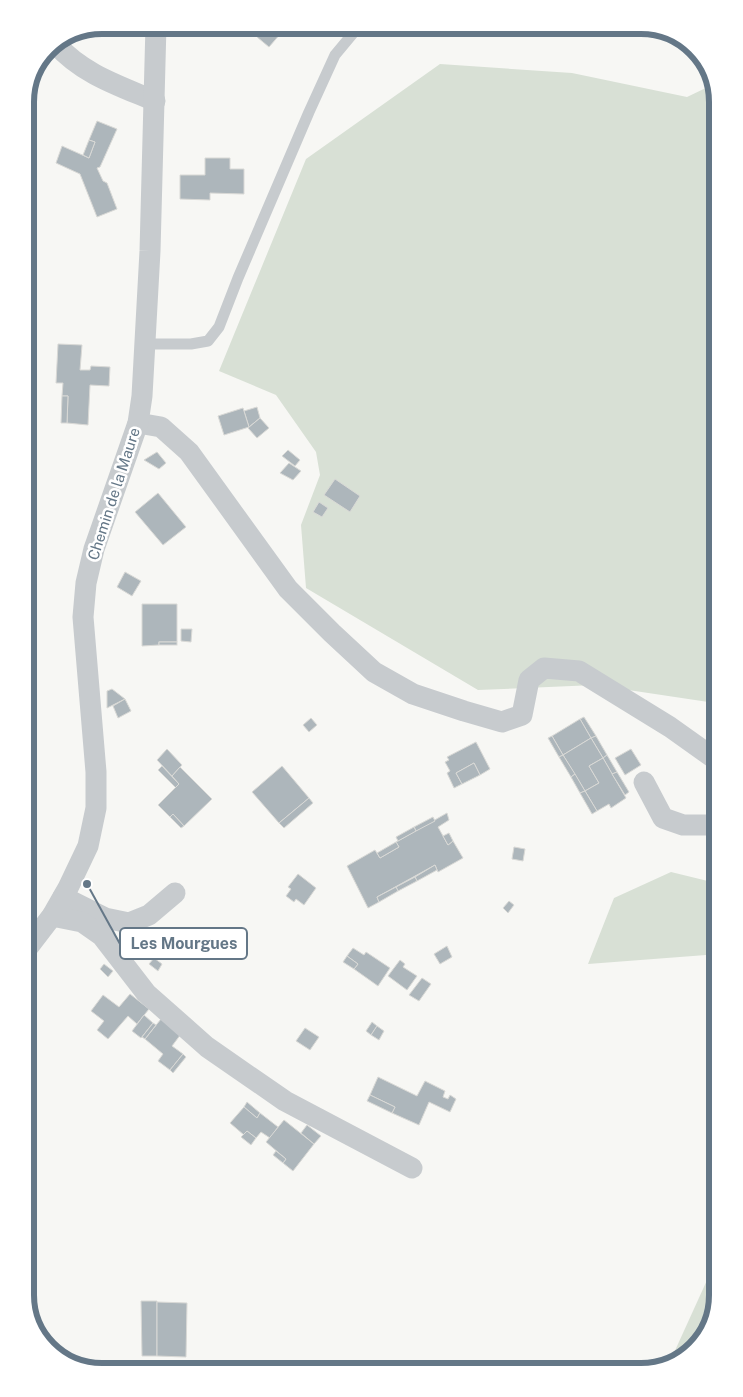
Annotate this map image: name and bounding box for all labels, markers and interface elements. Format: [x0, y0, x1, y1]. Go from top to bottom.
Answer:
street label: Chemin de la Maure [84, 425, 143, 562]
callout: Les Mourgues [120, 928, 247, 959]
text: Les Mourgues [131, 934, 237, 953]

